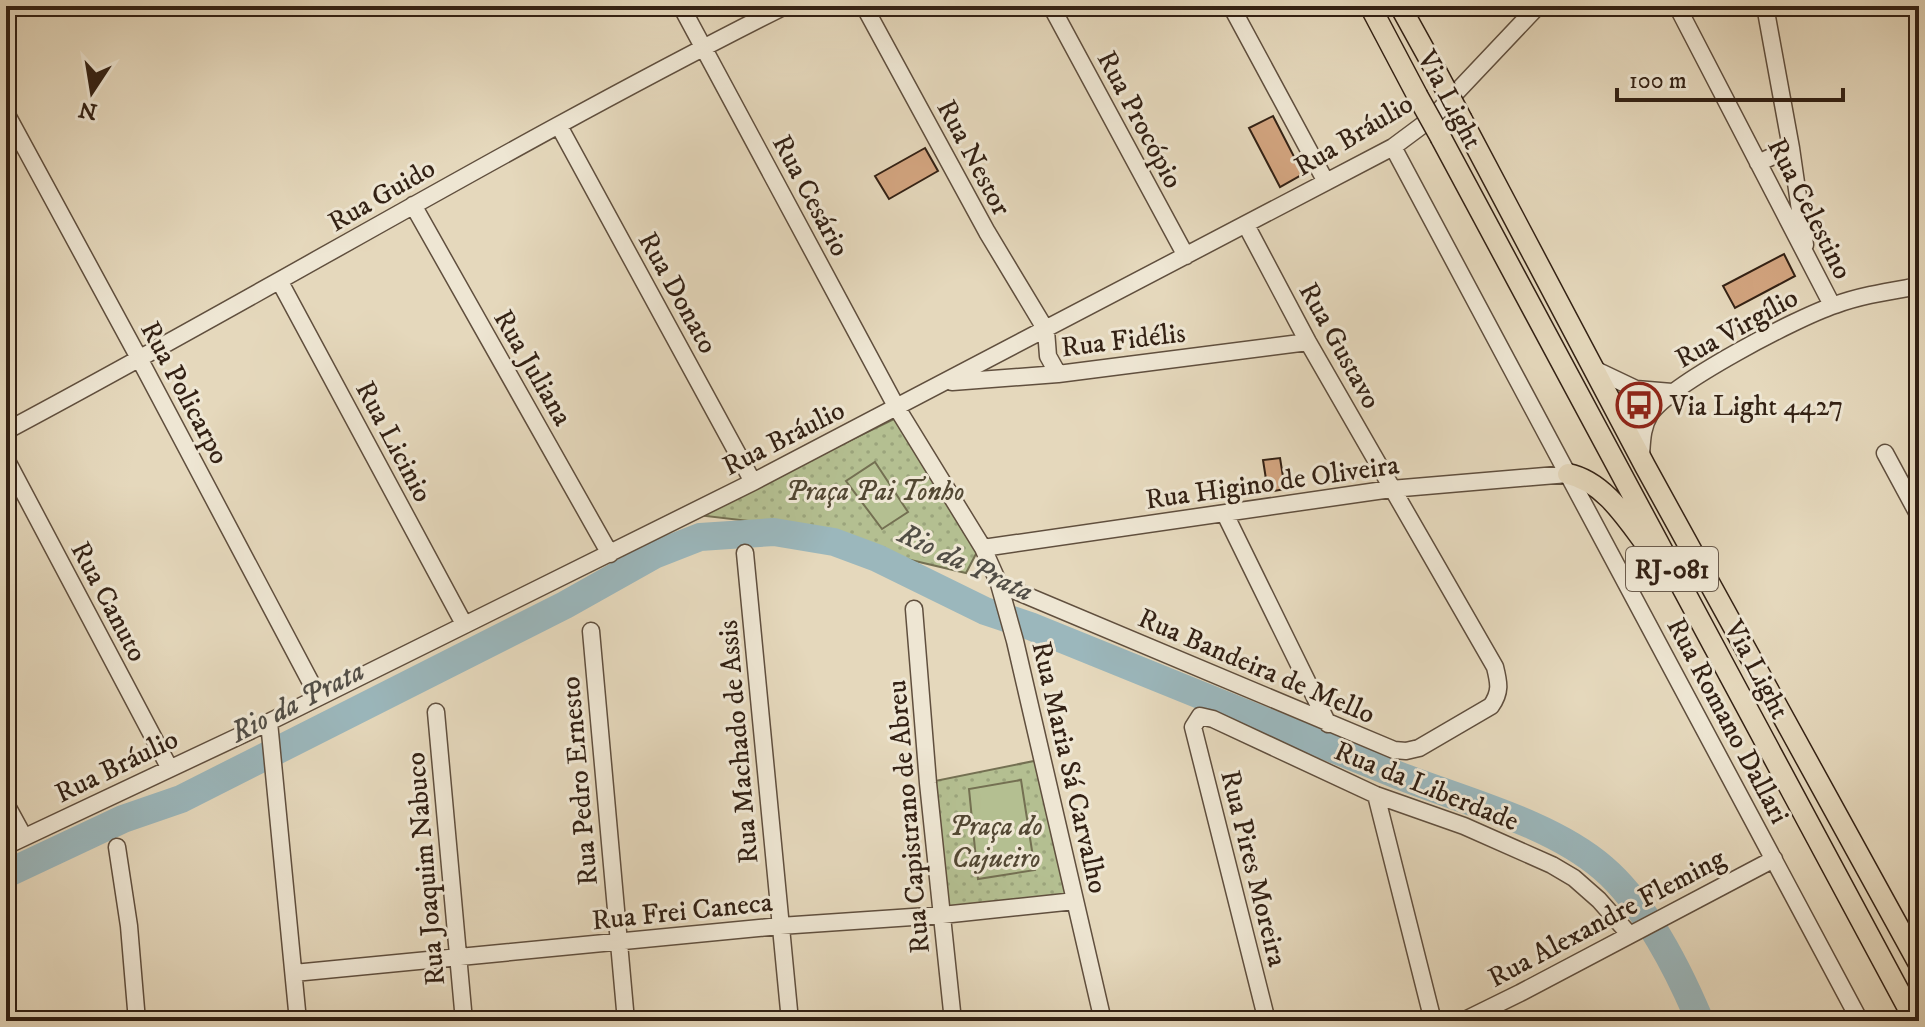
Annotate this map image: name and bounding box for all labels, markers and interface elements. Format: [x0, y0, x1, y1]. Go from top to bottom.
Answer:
street label: Via Light [1409, 43, 1490, 155]
street label: Rua Procópio [1089, 45, 1191, 195]
north arrow [52, 52, 132, 132]
scale bar [1617, 52, 1843, 102]
text: 100 m [1629, 66, 1687, 96]
street label: Rua Bráulio [1288, 86, 1420, 184]
street label: Rua Nestor [929, 94, 1019, 222]
text: N [77, 95, 100, 125]
street label: Rua Cesário [764, 129, 857, 263]
street label: Rua Celestino [1759, 132, 1860, 285]
street label: Rua Guido [322, 151, 442, 240]
street label: Rua Donato [630, 226, 725, 360]
street label: Rua Gustavo [1291, 276, 1389, 415]
street label: Rua Virgílio [1669, 280, 1804, 376]
street label: Rua Juliana [485, 303, 580, 432]
street label: Rua Policarpo [132, 315, 237, 470]
street label: Rua Fidélis [1059, 316, 1187, 365]
street label: Rua Licinio [347, 375, 440, 508]
bus stop icon: Via Light 4427 [1615, 381, 1663, 429]
place label: Via Light 4427 [1669, 389, 1843, 424]
street label: Rua Bráulio [717, 393, 851, 484]
street label: Rua Higino de Oliveira [1143, 447, 1401, 518]
park label: Praça Pai Tonho [785, 474, 965, 509]
water label: Rio da Prata [891, 515, 1039, 611]
street label: Rua Canuto [62, 536, 155, 668]
road number: RJ-081 [1626, 547, 1718, 591]
street label: Rua Bandeira de Mello [1133, 601, 1380, 732]
street label: Rua Romano Dallari [1659, 612, 1797, 830]
street label: Via Light [1716, 613, 1797, 725]
street label: Rua Machado de Assis [710, 619, 767, 865]
street label: Rua Maria Sá Carvalho [1023, 638, 1116, 897]
water label: Rio da Prata [224, 653, 371, 752]
street label: Rua Pedro Ernesto [553, 675, 606, 887]
street label: Rua Capistrano de Abreu [879, 679, 938, 955]
street label: Rua Bráulio [49, 722, 184, 811]
street label: Rua da Liberdade [1329, 733, 1524, 839]
street label: Rua Joaquim Nabuco [398, 751, 453, 987]
street label: Rua Pires Moreira [1212, 767, 1295, 970]
park label: Praça do Cajueiro [949, 809, 1043, 876]
street label: Rua Alexandre Fleming [1482, 841, 1732, 996]
street label: Rua Frei Caneca [590, 885, 774, 938]

